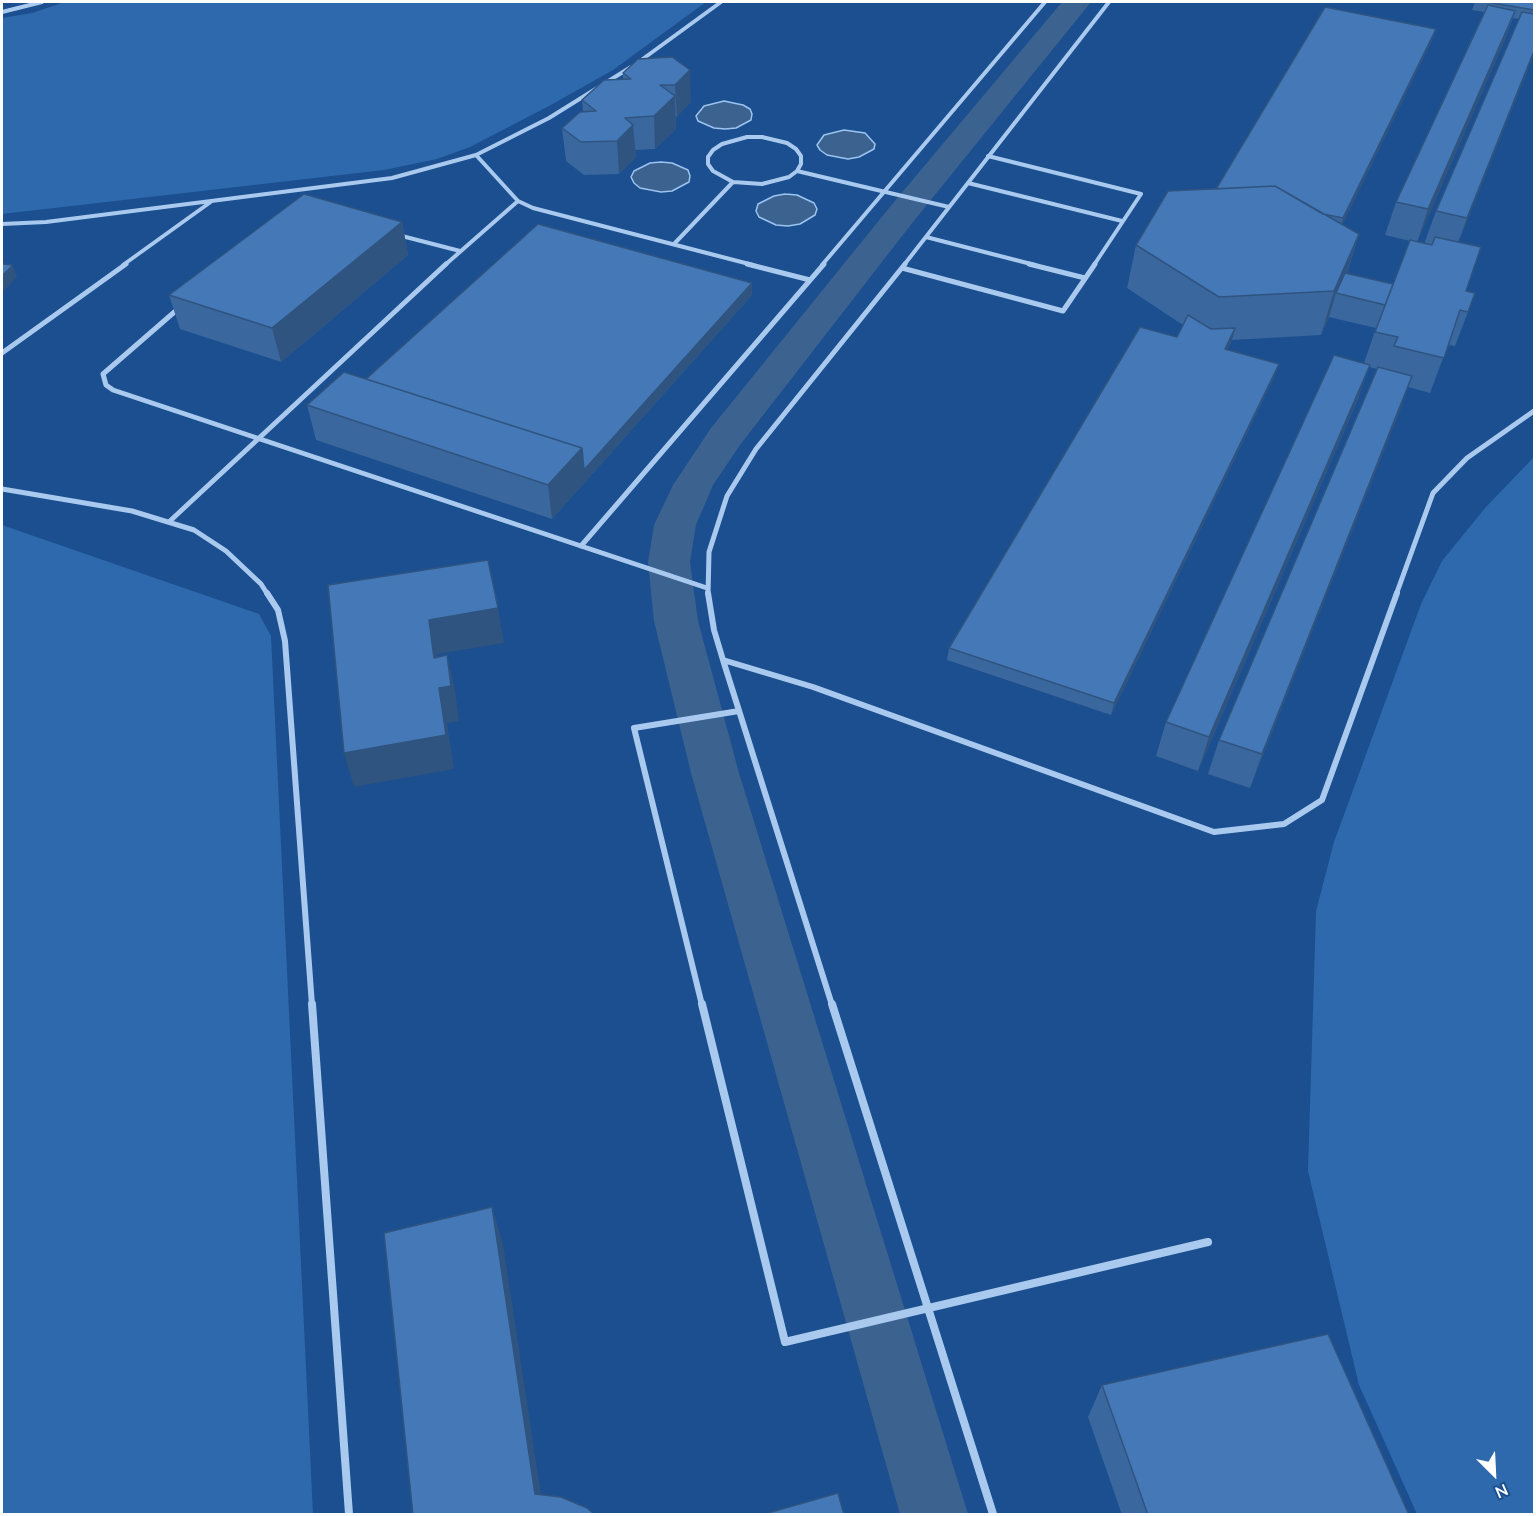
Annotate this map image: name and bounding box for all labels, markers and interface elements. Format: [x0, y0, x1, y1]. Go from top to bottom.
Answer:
north arrow [1464, 1444, 1524, 1504]
text: N [1491, 1478, 1511, 1503]

